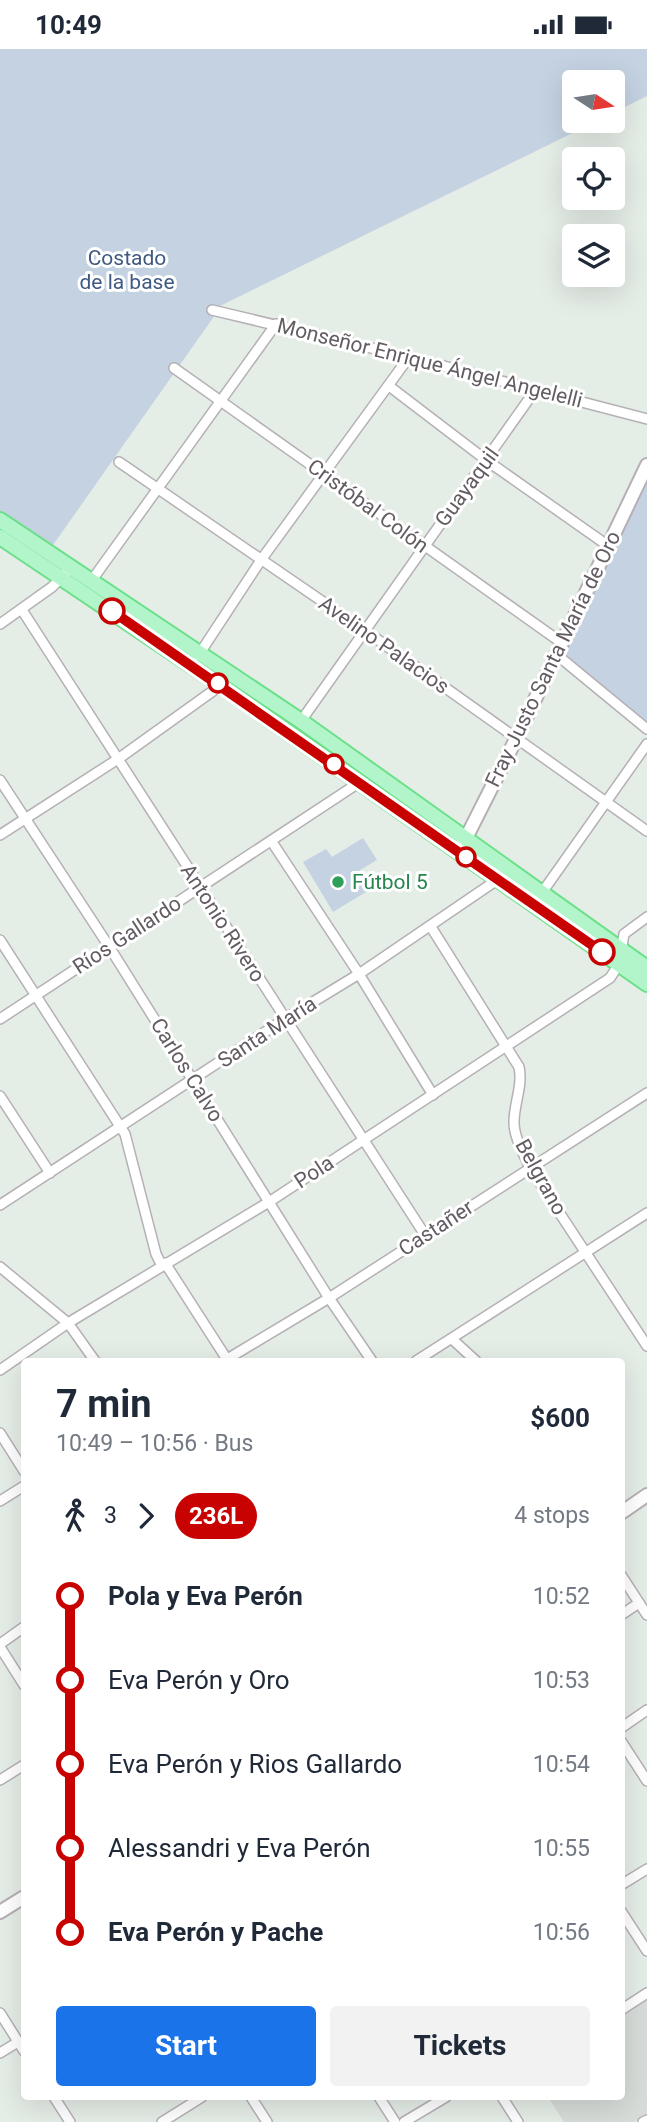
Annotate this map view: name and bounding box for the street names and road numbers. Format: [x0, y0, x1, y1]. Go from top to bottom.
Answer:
street label: Monseñor Enrique Ángel Angelelli [275, 313, 585, 413]
street label: Guayaquil [430, 443, 504, 531]
street label: Cristóbal Colón [303, 454, 433, 558]
street label: Fray Justo Santa María de Oro [481, 527, 626, 791]
street label: Avelino Palacios [314, 591, 454, 699]
street label: Antonio Rivero [176, 859, 270, 987]
street label: Ríos Gallardo [68, 891, 186, 979]
street label: Santa María [213, 991, 321, 1073]
street label: Carlos Calvo [146, 1014, 228, 1126]
street label: Belgrano [510, 1135, 572, 1219]
street label: Pola [290, 1151, 338, 1193]
street label: Castañer [394, 1195, 478, 1261]

